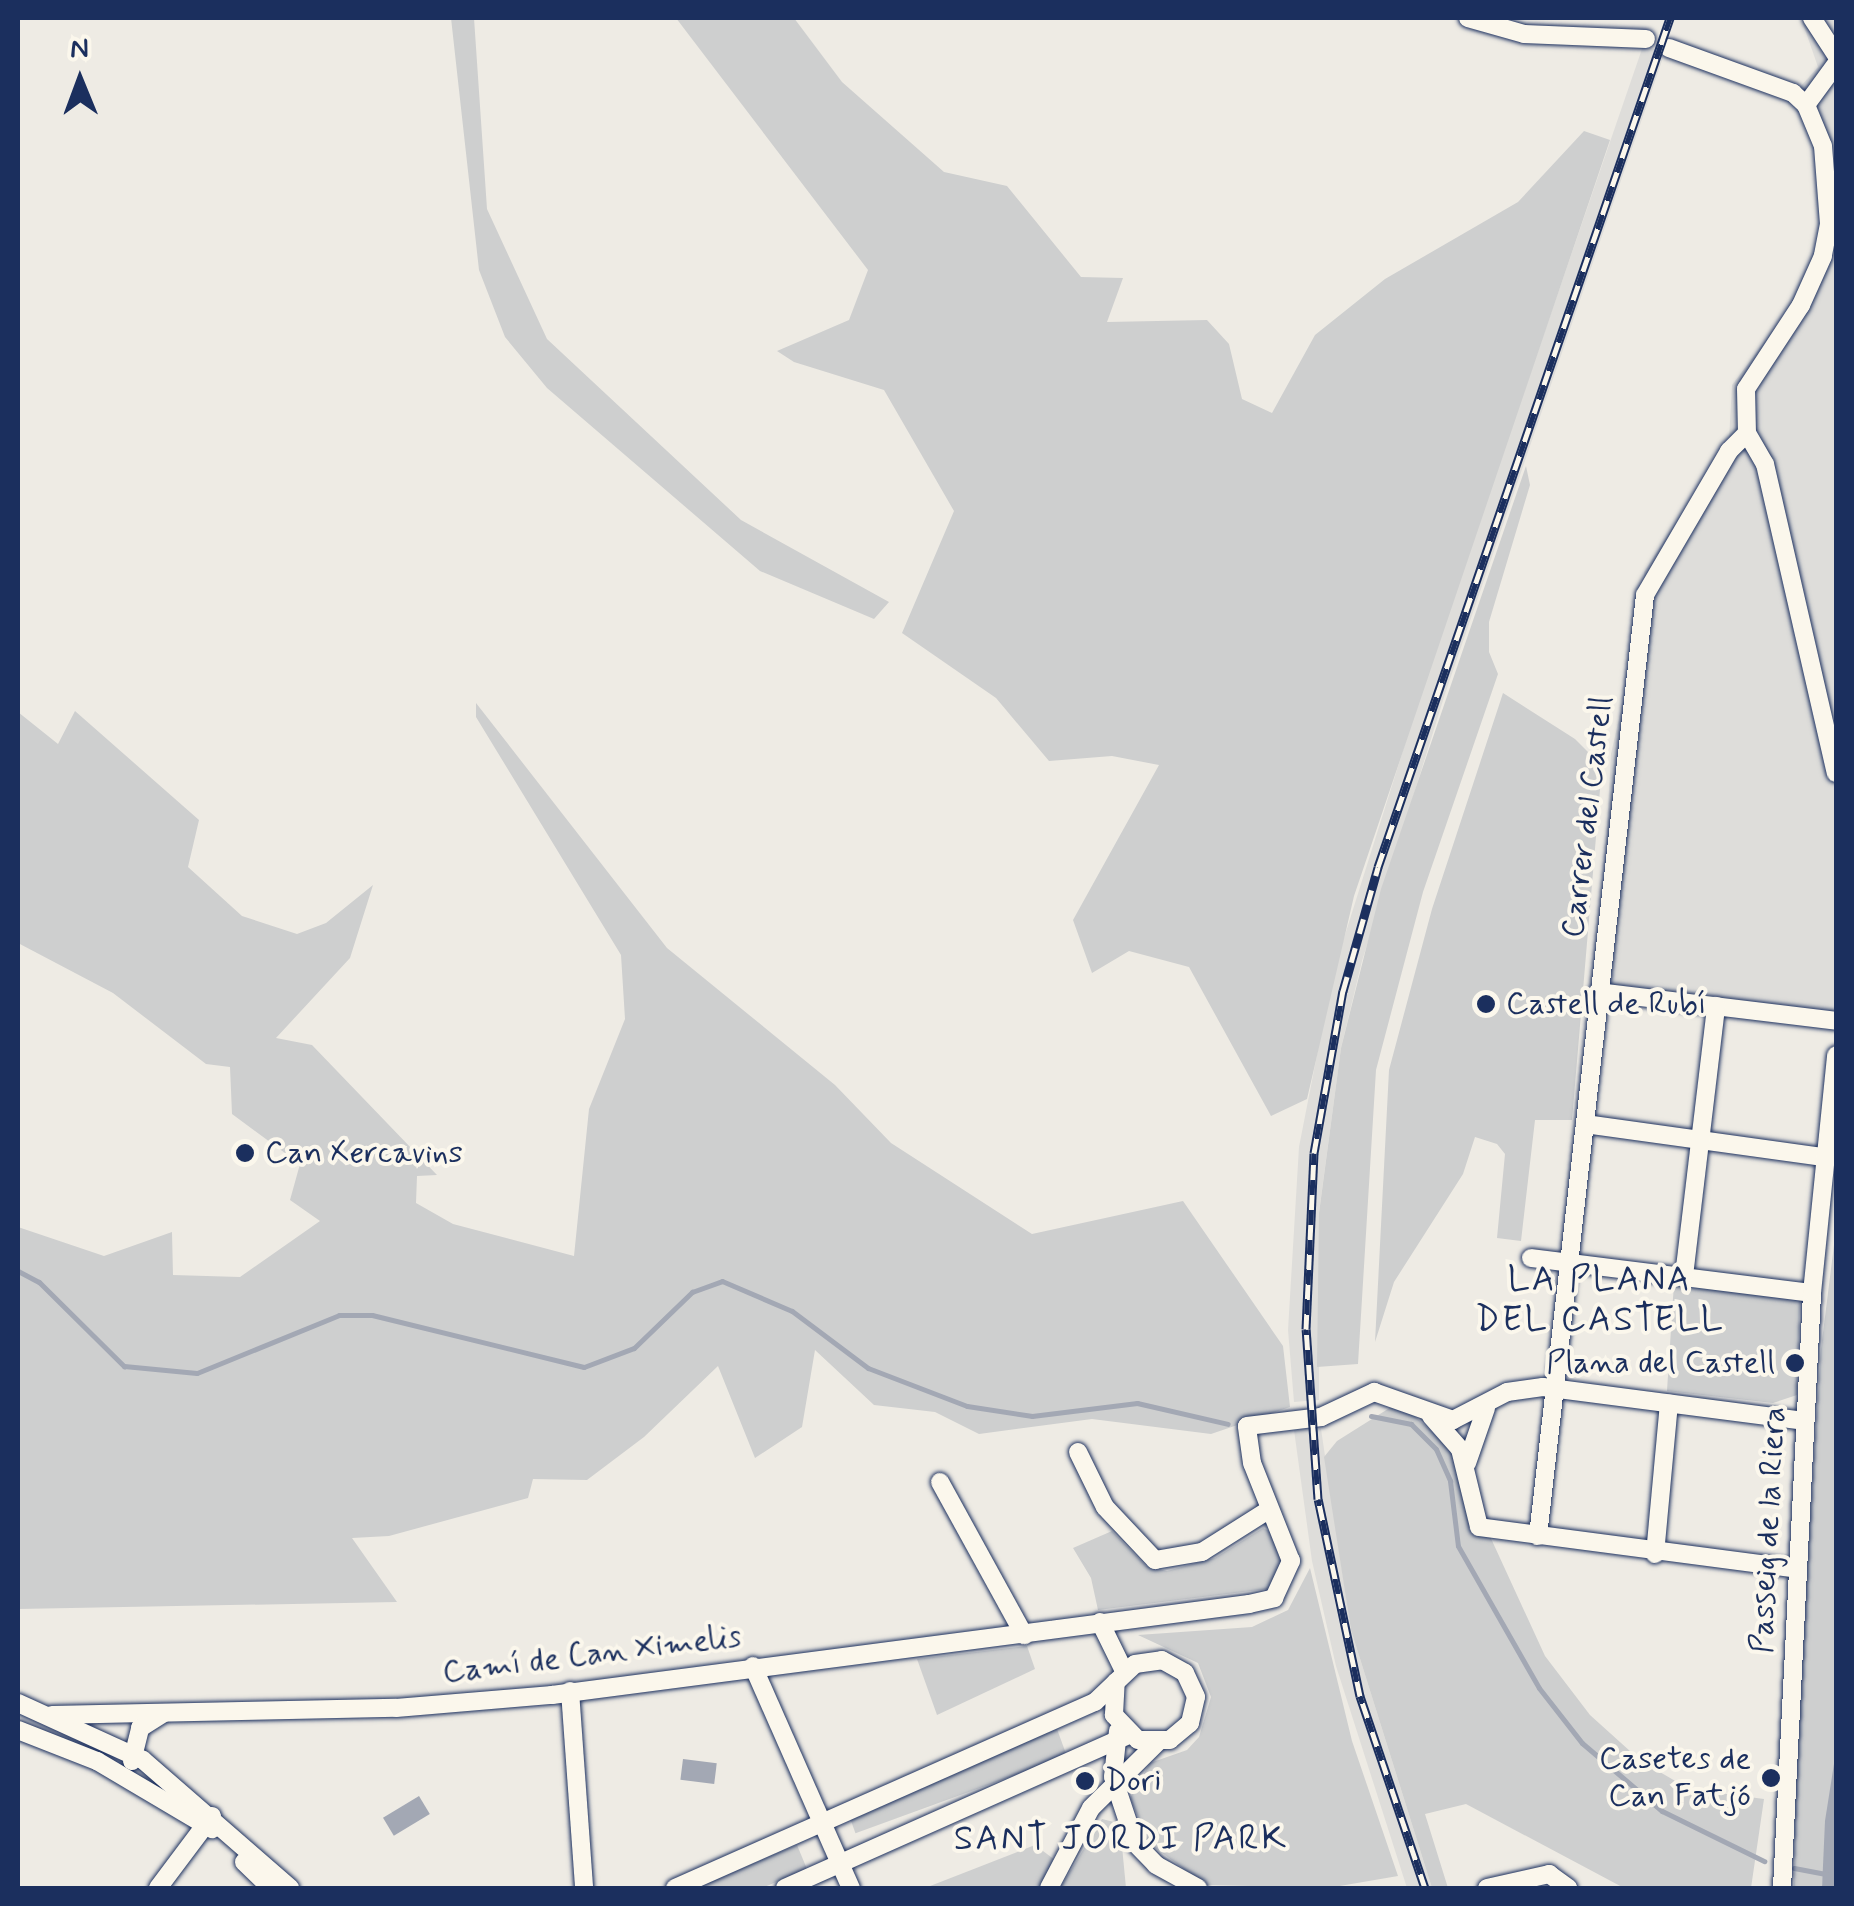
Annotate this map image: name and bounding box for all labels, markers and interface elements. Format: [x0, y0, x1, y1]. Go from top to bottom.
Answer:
north arrow [30, 30, 130, 130]
text: N [70, 31, 89, 68]
street label: Carrer del Castell [1554, 694, 1622, 940]
place label: Castell de Rubí [1506, 985, 1708, 1023]
marker: Castell de Rubí [1475, 993, 1497, 1015]
place label: Can Xercavins [265, 1134, 460, 1172]
marker: Can Xercavins [234, 1142, 256, 1164]
district label: LA PLANA DEL CASTELL [1473, 1259, 1727, 1341]
place label: Plana del Castell [1544, 1344, 1775, 1382]
marker: Plana del Castell [1784, 1352, 1806, 1374]
street label: Passeig de la Riera [1743, 1404, 1795, 1656]
street label: Camí de Can Ximelis [442, 1618, 742, 1692]
place label: Casetes de Can Fatjó [1600, 1741, 1751, 1816]
place label: Dori [1105, 1762, 1161, 1800]
marker: Casetes de Can Fatjó [1760, 1767, 1782, 1789]
marker: Dori [1074, 1770, 1096, 1792]
district label: SANT JORDI PARK [953, 1818, 1289, 1860]

